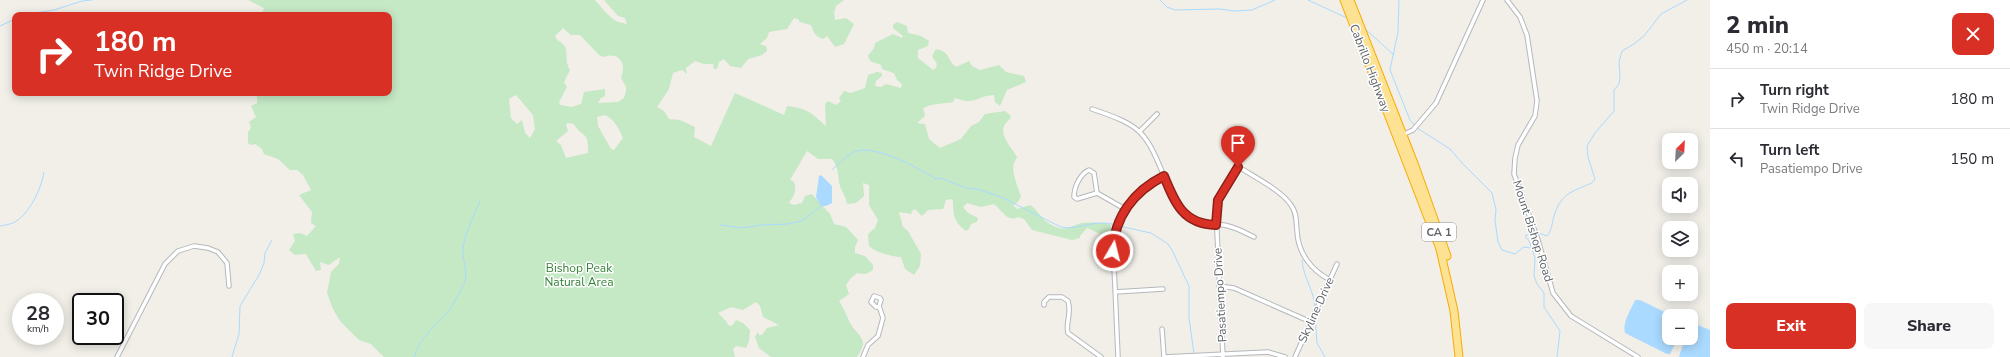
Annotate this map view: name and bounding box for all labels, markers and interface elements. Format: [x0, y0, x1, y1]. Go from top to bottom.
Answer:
text: 2 min [1726, 9, 1789, 41]
button: close [1952, 13, 1994, 55]
street label: Cabrillo Highway [1346, 22, 1394, 115]
text: 180 m [94, 23, 177, 61]
icon: right [28, 28, 80, 80]
text: 450 m · 20:14 [1726, 40, 1808, 58]
text: Twin Ridge Drive [94, 59, 232, 83]
text: Turn right [1760, 80, 1829, 100]
icon: right [1726, 88, 1748, 110]
text: 180 m [1950, 89, 1994, 109]
text: Twin Ridge Drive [1760, 100, 1860, 118]
pin [1221, 126, 1255, 167]
icon: arrive [1227, 132, 1249, 154]
north arrow [1662, 133, 1698, 169]
map controls [1662, 133, 1698, 345]
text: Turn left [1760, 140, 1819, 160]
icon: left [1726, 148, 1748, 170]
text: 150 m [1950, 149, 1994, 169]
text: Pasatiempo Drive [1760, 160, 1863, 178]
button: sound [1662, 177, 1698, 213]
street label: Mount Bishop Road [1509, 178, 1557, 284]
button: layers [1662, 221, 1698, 257]
road number: CA 1 [1422, 223, 1456, 241]
position arrow [1092, 230, 1134, 272]
street label: Pasatiempo Drive [1210, 247, 1230, 343]
park label: Bishop Peak Natural Area [544, 260, 614, 290]
button: + [1662, 265, 1698, 301]
street label: Skyline Drive [1294, 275, 1338, 345]
speed limit sign: 30 [72, 293, 124, 345]
text: 28 [26, 300, 50, 327]
button: Exit [1726, 303, 1856, 349]
button: Share [1864, 303, 1994, 349]
button: − [1662, 309, 1698, 345]
text: km/h [27, 322, 49, 336]

